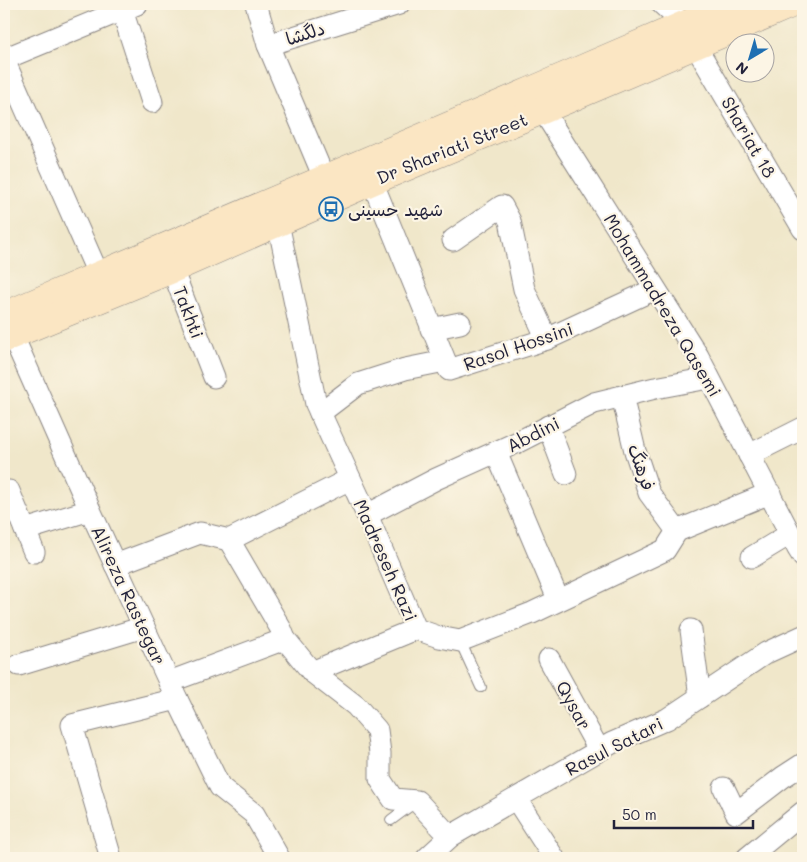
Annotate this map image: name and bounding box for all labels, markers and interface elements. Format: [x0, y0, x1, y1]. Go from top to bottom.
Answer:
street label: دلگشا [282, 15, 328, 51]
north arrow [724, 32, 774, 82]
text: N [732, 58, 752, 79]
street label: Shariat 18 [716, 92, 782, 182]
street label: Dr Shariati Street [373, 107, 531, 189]
bus stop icon: شهید حسینی [318, 196, 344, 222]
place label: شهید حسینی [348, 197, 443, 221]
street label: Mohammadreza Qasemi [599, 209, 727, 401]
street label: Takhti [168, 282, 210, 342]
street label: Rasol Hossini [460, 316, 576, 376]
street label: Abdini [502, 411, 564, 457]
street label: فرهنگ [623, 440, 661, 494]
street label: Madreseh Razi [348, 495, 424, 625]
street label: Alireza Rastegar [86, 522, 172, 668]
street label: Qysar [551, 676, 597, 734]
street label: Rasul Satari [561, 711, 667, 781]
scale bar [614, 797, 753, 829]
text: 50 m [622, 804, 657, 824]

